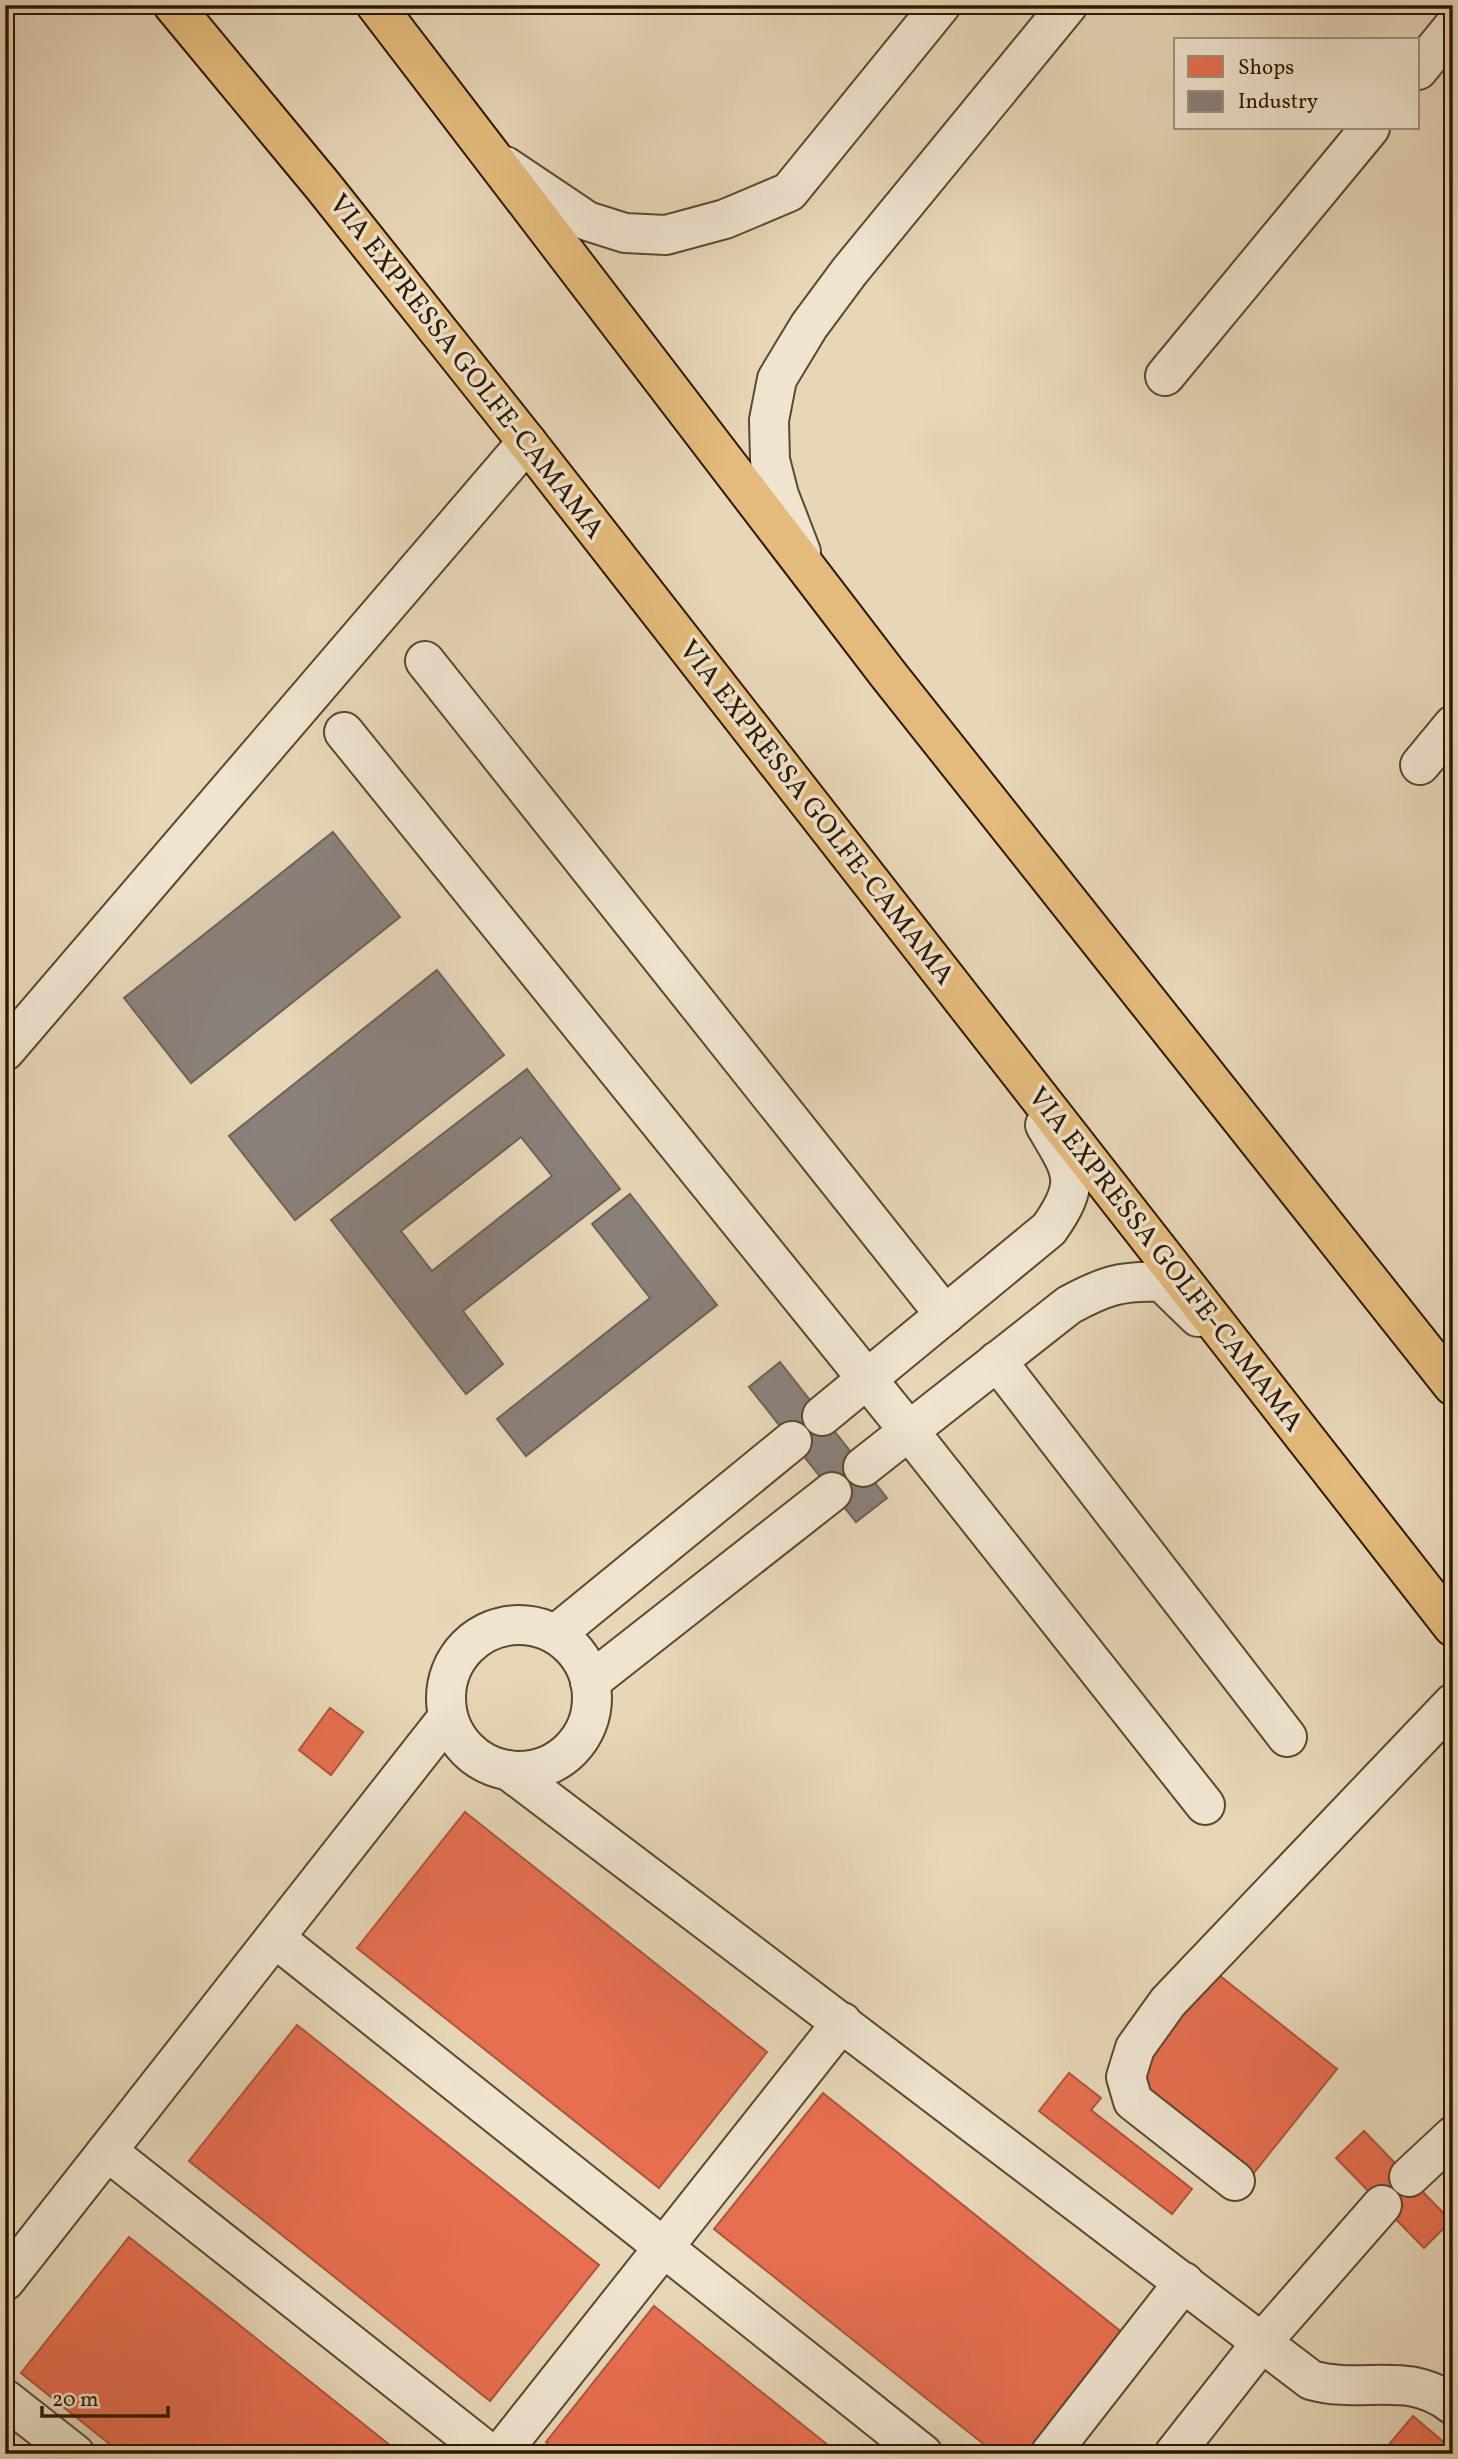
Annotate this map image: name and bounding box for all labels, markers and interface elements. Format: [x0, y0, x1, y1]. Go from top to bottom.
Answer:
legend [1174, 38, 1420, 130]
text: Shops [1238, 54, 1294, 83]
text: Industry [1238, 88, 1319, 117]
street label: VIA EXPRESSA GOLFE-CAMAMA [319, 186, 613, 548]
street label: VIA EXPRESSA GOLFE-CAMAMA [669, 632, 963, 994]
street label: VIA EXPRESSA GOLFE-CAMAMA [1018, 1079, 1312, 1441]
scale bar [42, 2375, 168, 2419]
text: 20 m [52, 2386, 98, 2415]

